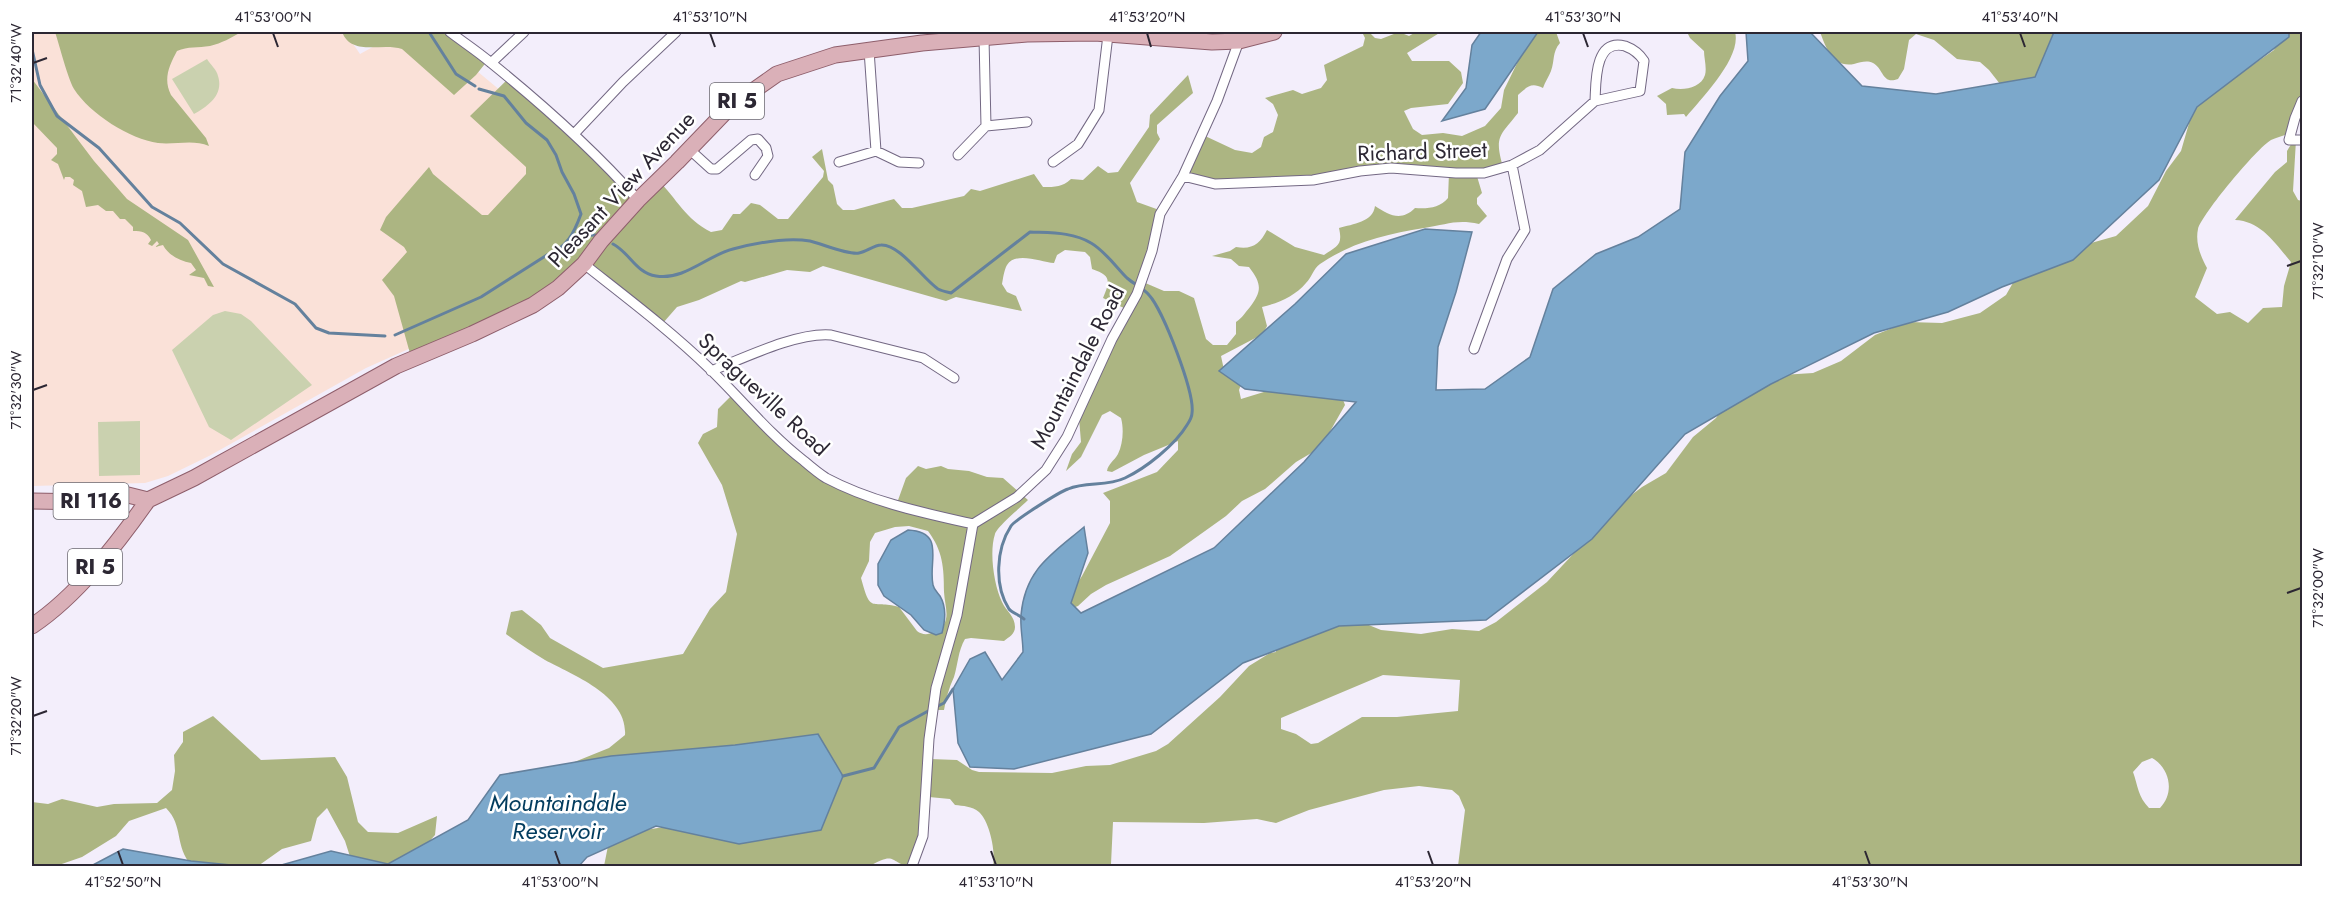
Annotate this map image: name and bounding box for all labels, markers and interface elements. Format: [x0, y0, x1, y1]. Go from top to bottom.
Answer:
text: 41°53'00"N [234, 6, 312, 28]
text: 41°53'10"N [673, 6, 747, 28]
text: 41°53'20"N [1109, 6, 1185, 28]
text: 41°53'30"N [1545, 6, 1621, 28]
text: 41°53'40"N [1982, 6, 2058, 28]
text: 71°32'40"W [5, 23, 27, 103]
road number: RI 5 [710, 83, 764, 119]
street label: Pleasant View Avenue [540, 104, 702, 274]
street label: Richard Street [1357, 133, 1488, 169]
text: 71°32'10"W [2307, 222, 2329, 300]
street label: Mountaindale Road [1022, 280, 1132, 454]
street label: Spragueville Road [691, 325, 837, 463]
text: 71°32'30"W [5, 350, 27, 429]
road number: RI 116 [54, 483, 128, 519]
text: 71°32'00"W [2307, 548, 2329, 628]
road number: RI 5 [68, 549, 122, 585]
text: 71°32'20"W [5, 676, 27, 756]
water label: Mountaindale Reservoir [489, 785, 627, 848]
text: 41°52'50"N [85, 871, 162, 893]
text: 41°53'00"N [521, 871, 599, 893]
text: 41°53'10"N [959, 871, 1033, 893]
text: 41°53'20"N [1395, 871, 1471, 893]
text: 41°53'30"N [1832, 871, 1908, 893]

